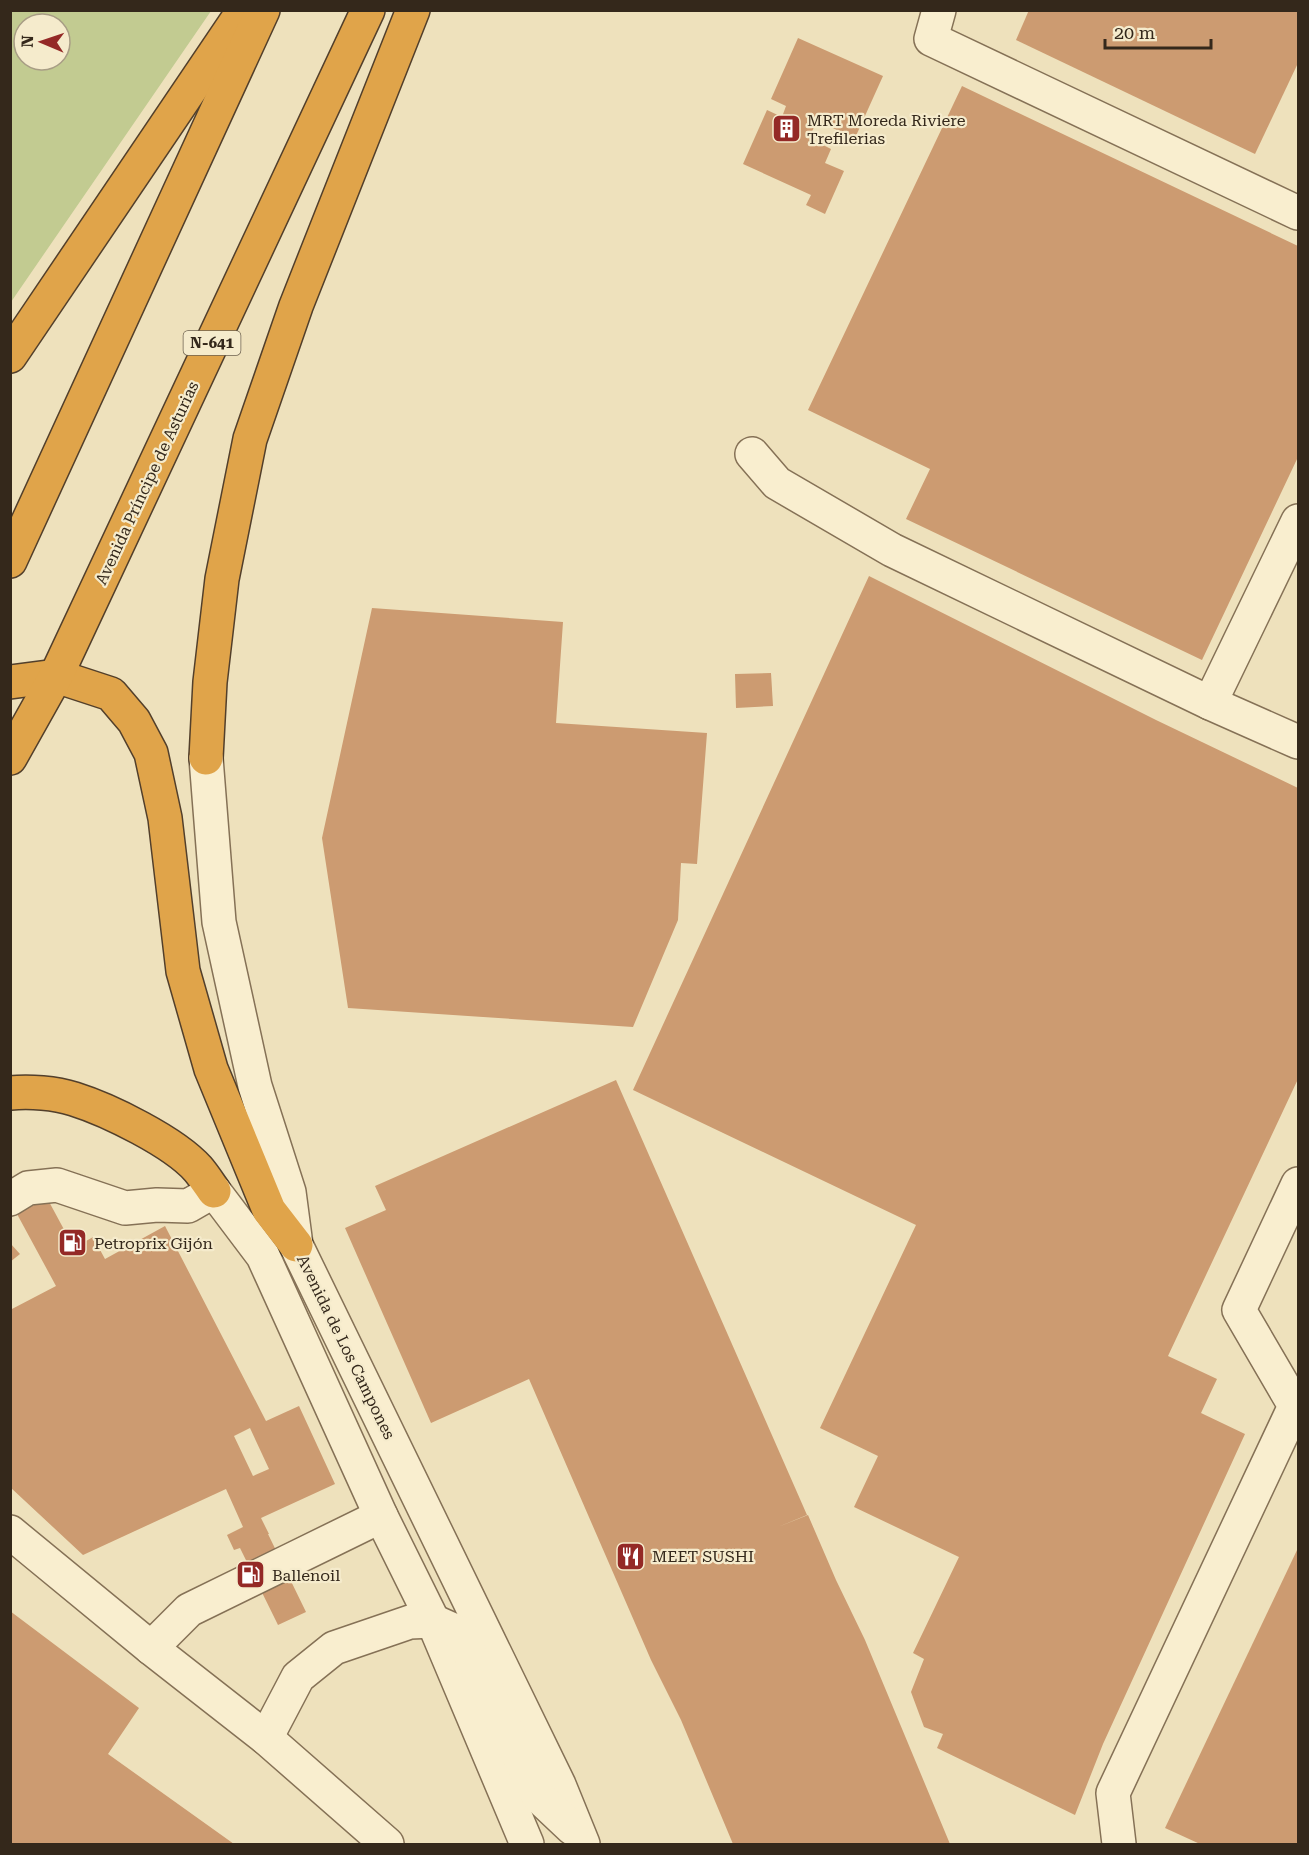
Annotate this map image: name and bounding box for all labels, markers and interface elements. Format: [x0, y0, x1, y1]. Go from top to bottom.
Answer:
north arrow [12, 12, 72, 72]
scale bar [1105, 12, 1212, 50]
text: 20 m [1114, 22, 1155, 43]
text: N [18, 35, 37, 48]
place label: MRT Moreda Riviere Trefilerias [807, 111, 966, 148]
building icon: MRT Moreda Riviere Trefilerias [770, 113, 802, 145]
road number: N-641 [184, 331, 240, 355]
street label: Avenida Príncipe de Asturias [91, 378, 203, 588]
fuel station icon: Petroprix Gijón [57, 1227, 89, 1259]
place label: Petroprix Gijón [94, 1234, 213, 1253]
street label: Avenida de Los Campones [293, 1252, 399, 1443]
restaurant icon: MEET SUSHI [615, 1540, 647, 1572]
place label: MEET SUSHI [652, 1547, 754, 1566]
fuel station icon: Ballenoil [235, 1559, 267, 1591]
place label: Ballenoil [272, 1566, 340, 1585]

